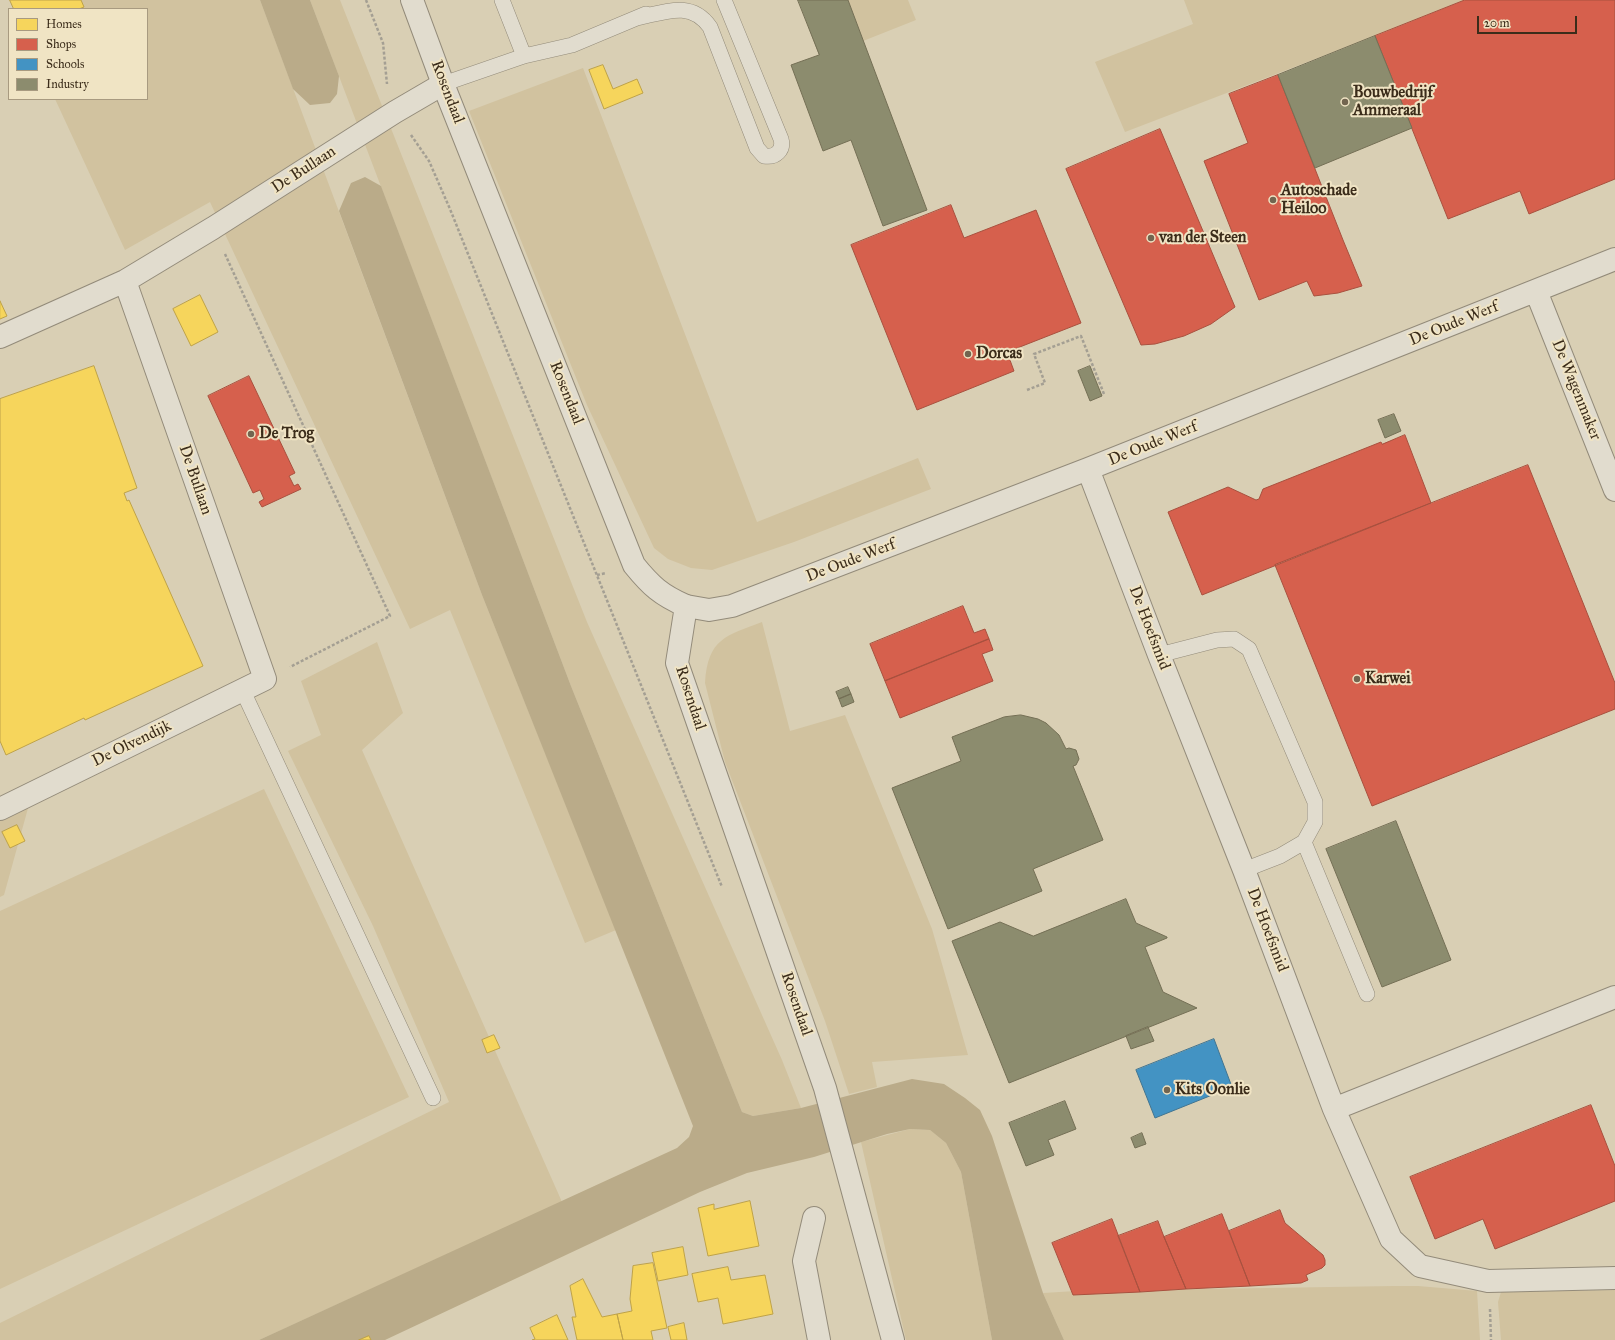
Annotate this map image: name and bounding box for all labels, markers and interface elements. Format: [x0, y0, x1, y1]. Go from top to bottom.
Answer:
legend [8, 8, 148, 100]
scale bar [1479, 8, 1579, 34]
text: 20 m [1484, 16, 1510, 30]
text: Homes [46, 17, 82, 31]
text: Shops [46, 37, 76, 51]
text: Schools [46, 57, 84, 71]
street label: Rosendaal [426, 58, 468, 126]
text: Industry [46, 77, 89, 91]
place label: Bouwbedrijf Ammeraal [1353, 83, 1433, 121]
marker: Bouwbedrijf Ammeraal [1340, 97, 1350, 107]
street label: De Bullaan [268, 142, 340, 198]
place label: Autoschade Heiloo [1281, 181, 1357, 219]
marker: Autoschade Heiloo [1268, 195, 1278, 205]
place label: van der Steen [1159, 228, 1246, 248]
marker: van der Steen [1146, 233, 1156, 243]
street label: De Oude Werf [1407, 297, 1501, 351]
street label: De Wagenmaker [1547, 337, 1605, 443]
place label: Dorcas [976, 344, 1022, 364]
marker: Dorcas [963, 349, 973, 359]
street label: Rosendaal [545, 359, 587, 427]
street label: De Oude Werf [1106, 417, 1200, 471]
place label: De Trog [259, 424, 314, 444]
marker: De Trog [246, 429, 256, 439]
street label: De Bullaan [174, 443, 216, 517]
street label: De Oude Werf [804, 535, 898, 587]
street label: De Hoefsmid [1124, 583, 1174, 673]
street label: Rosendaal [671, 663, 709, 733]
place label: Karwei [1365, 669, 1411, 689]
marker: Karwei [1352, 674, 1362, 684]
street label: De Olvendijk [89, 717, 175, 771]
street label: De Hoefsmid [1242, 885, 1292, 975]
street label: Rosendaal [776, 970, 816, 1038]
place label: Kits Oonlie [1175, 1080, 1250, 1100]
marker: Kits Oonlie [1162, 1085, 1172, 1095]

